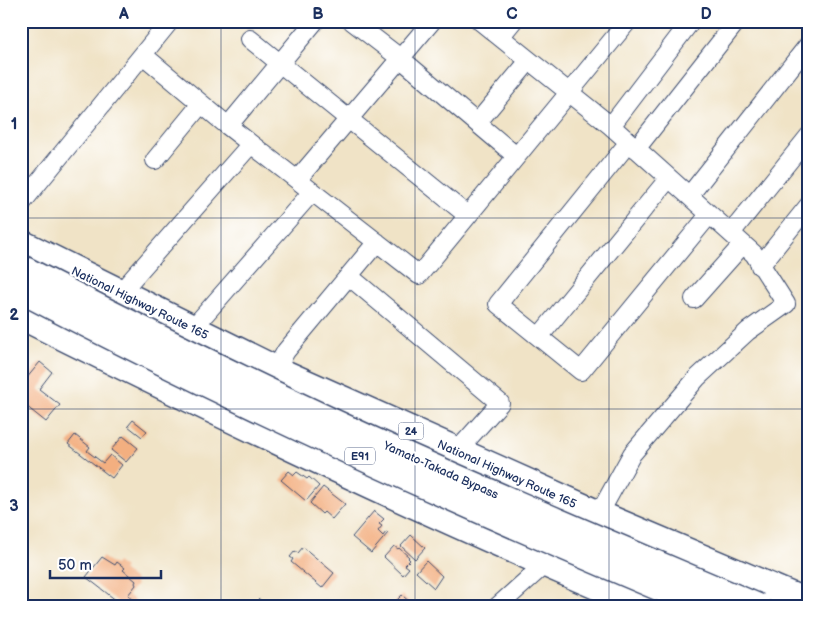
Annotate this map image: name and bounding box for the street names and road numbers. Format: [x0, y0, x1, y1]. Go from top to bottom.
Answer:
street label: National Highway Route 165 [69, 264, 211, 343]
road number: 24 [398, 422, 424, 440]
street label: National Highway Route 165 [435, 437, 579, 512]
street label: Yamato-Takada Bypass [380, 438, 501, 503]
road number: E91 [345, 448, 375, 464]

